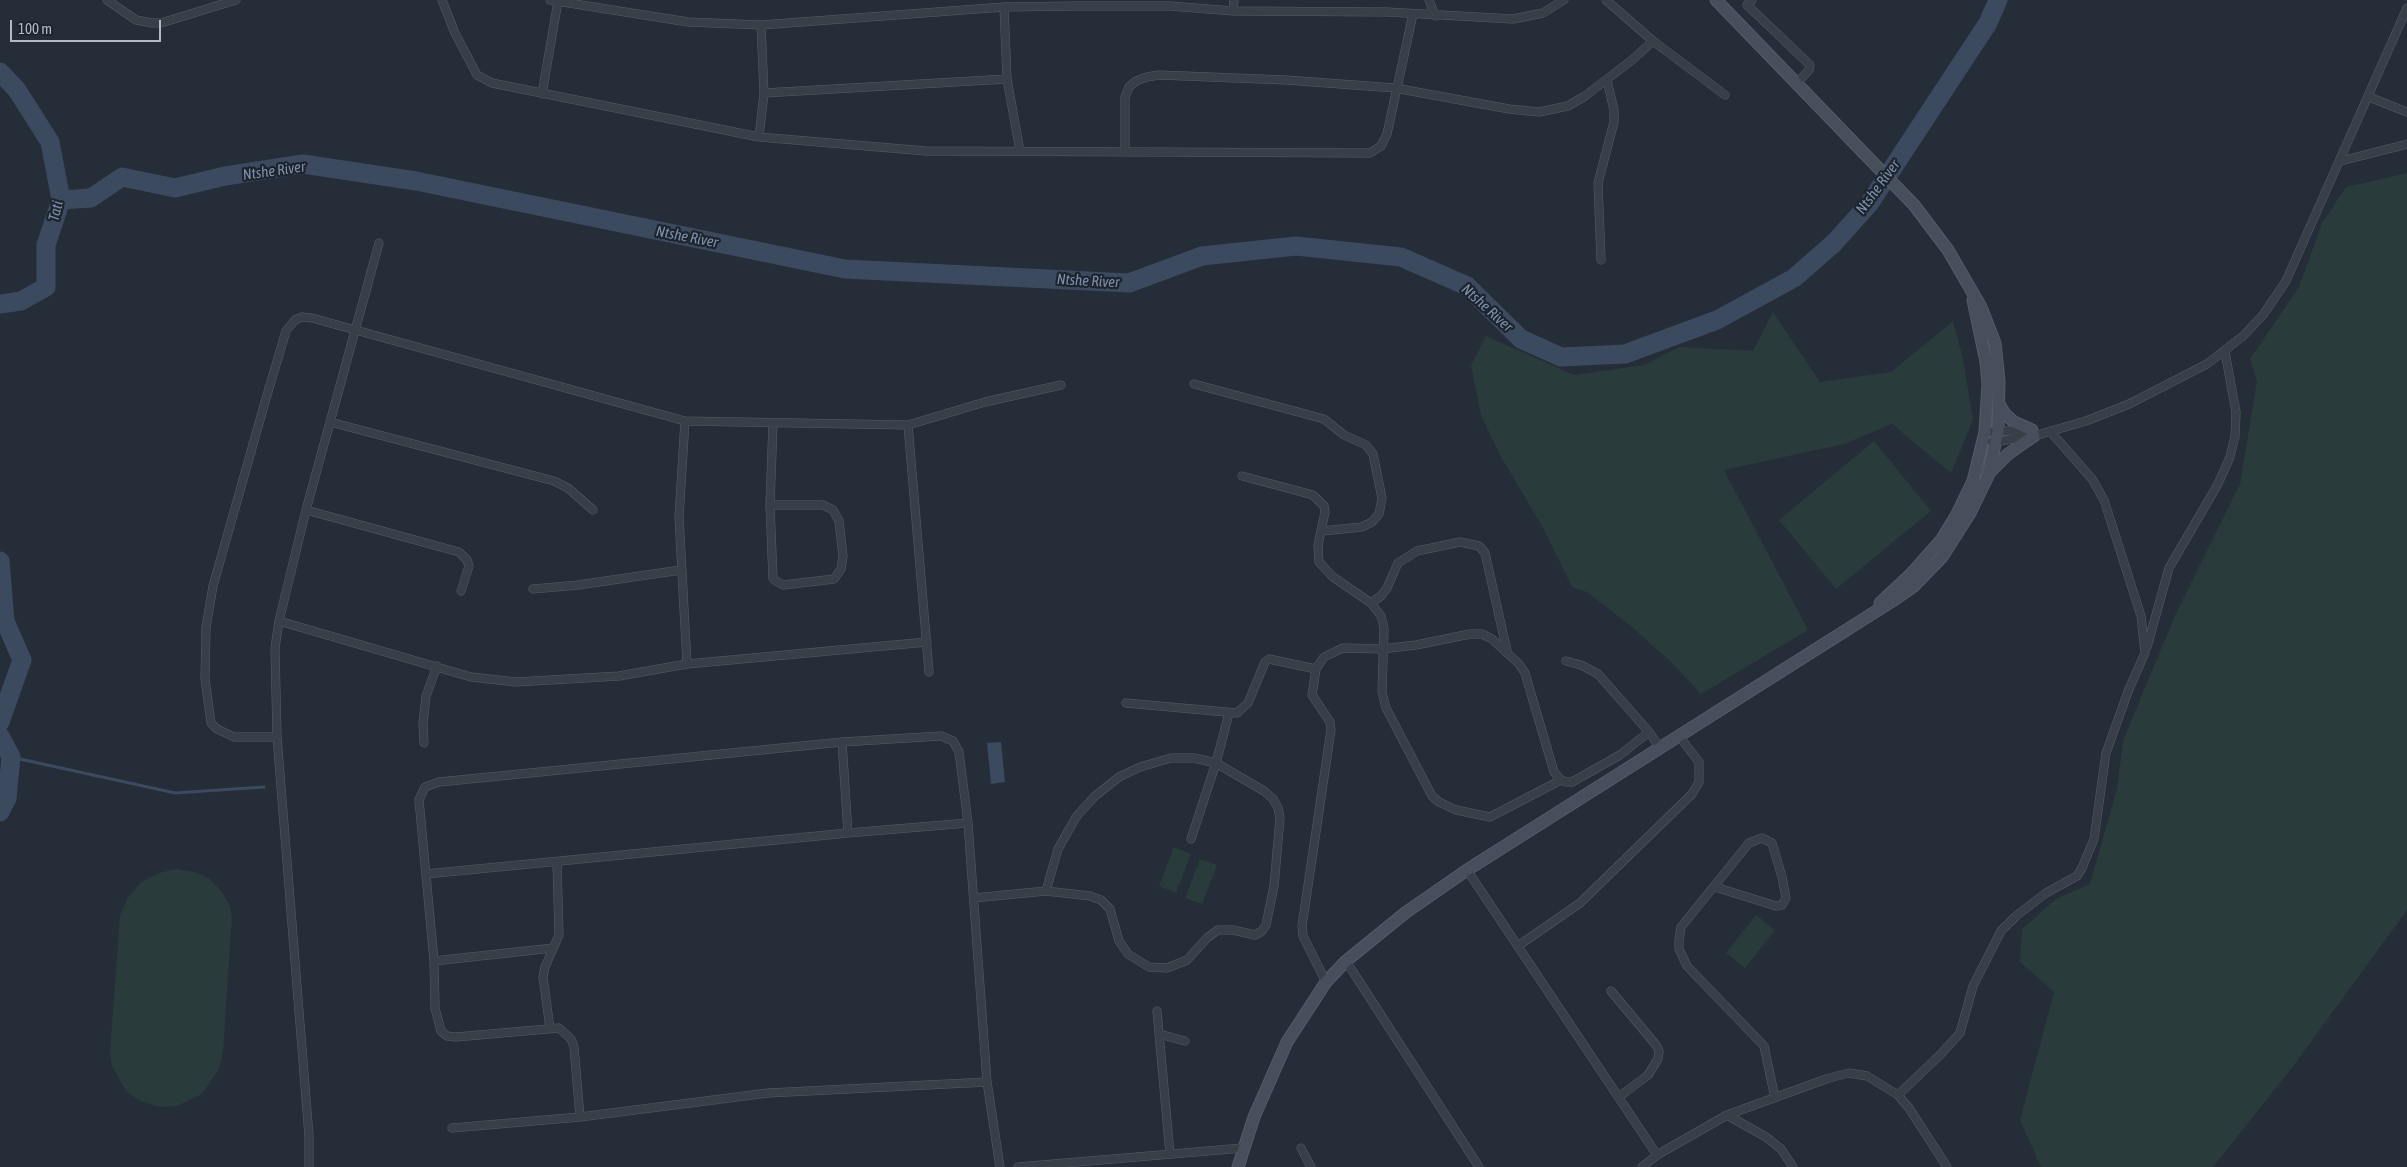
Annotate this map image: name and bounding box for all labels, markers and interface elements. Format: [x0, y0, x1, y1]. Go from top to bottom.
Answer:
scale bar [12, 10, 164, 42]
text: 100 m [18, 20, 52, 37]
water label: Ntshe River [1852, 156, 1904, 218]
water label: Ntshe River [242, 158, 306, 184]
water label: Tati [45, 199, 67, 223]
water label: Ntshe River [654, 222, 720, 252]
water label: Ntshe River [1056, 270, 1120, 292]
water label: Ntshe River [1458, 280, 1516, 336]

